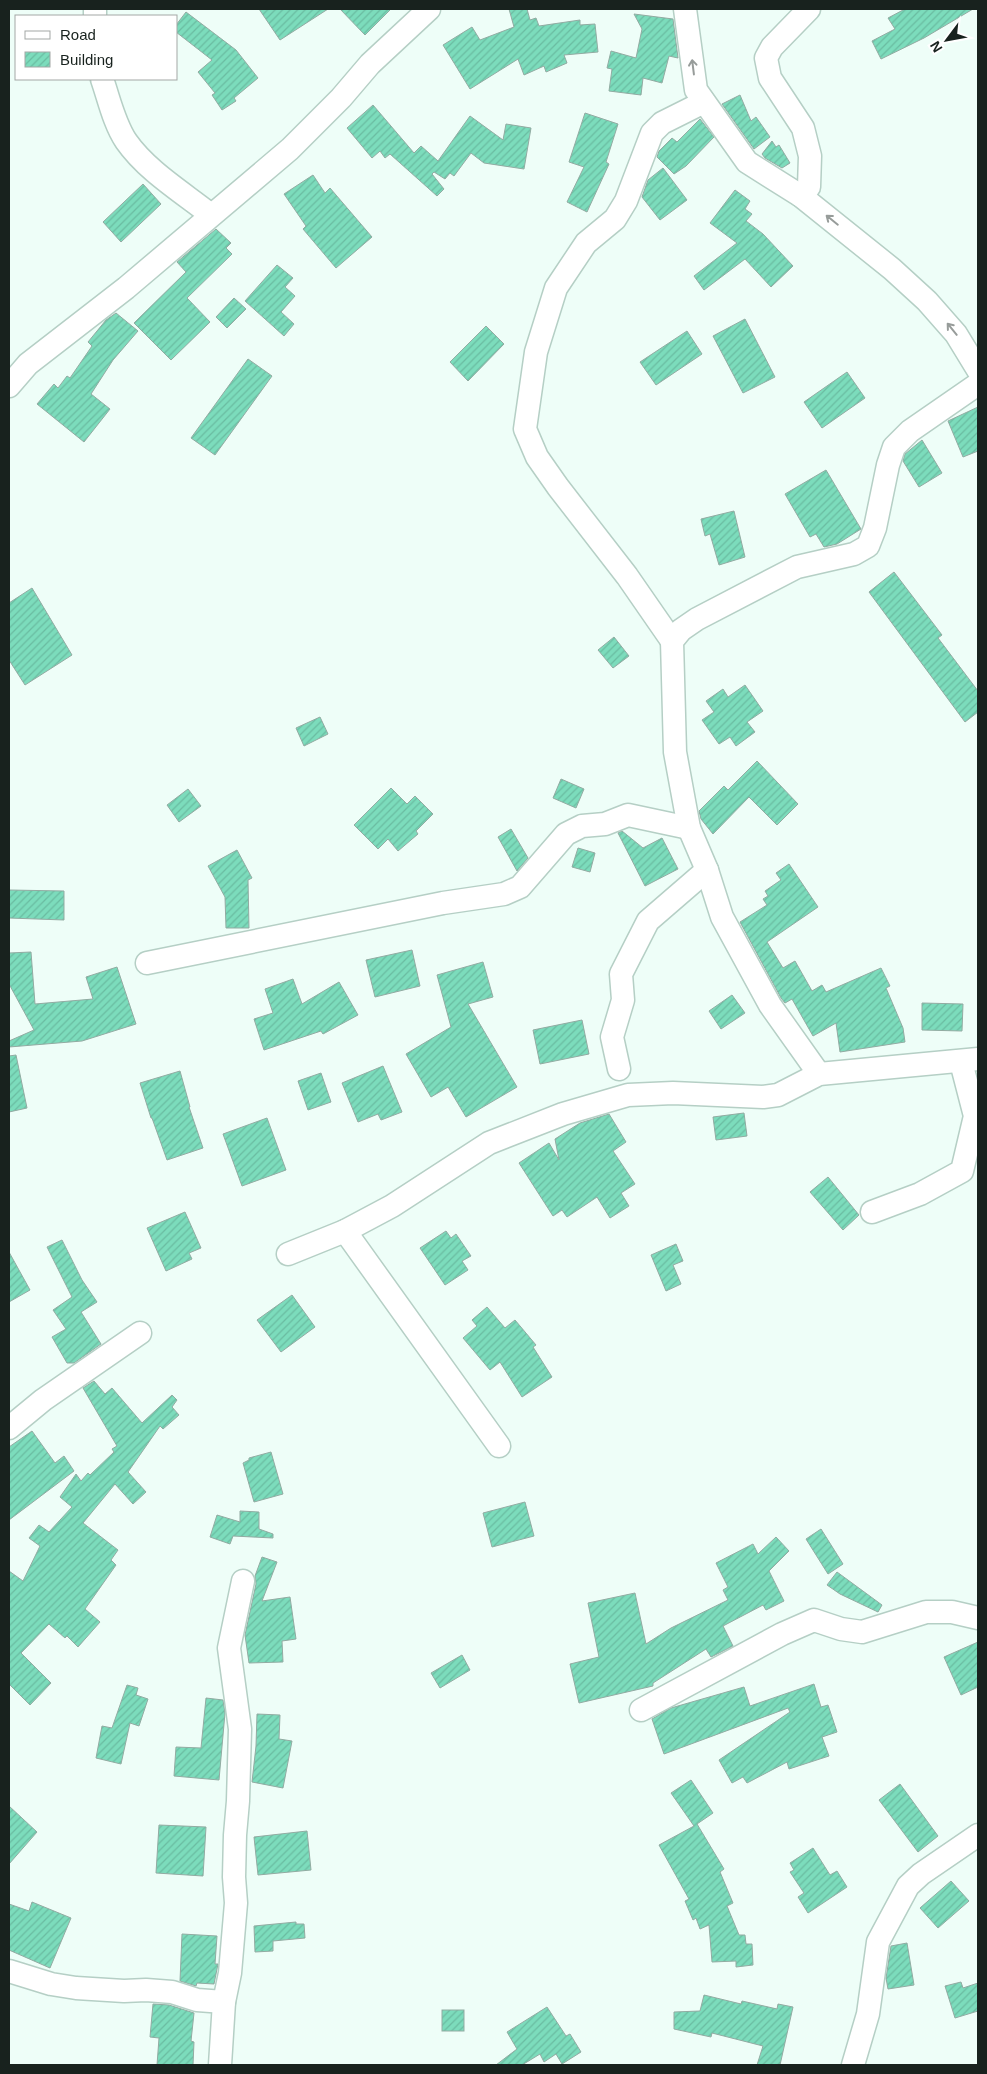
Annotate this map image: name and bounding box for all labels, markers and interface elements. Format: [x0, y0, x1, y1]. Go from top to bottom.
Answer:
legend [15, 15, 178, 80]
north arrow [922, 15, 972, 65]
text: Road [60, 26, 96, 43]
text: N [927, 38, 945, 55]
text: Building [60, 51, 113, 68]
one-way arrow [688, 59, 698, 75]
one-way arrow [826, 215, 839, 226]
one-way arrow [946, 323, 957, 336]

